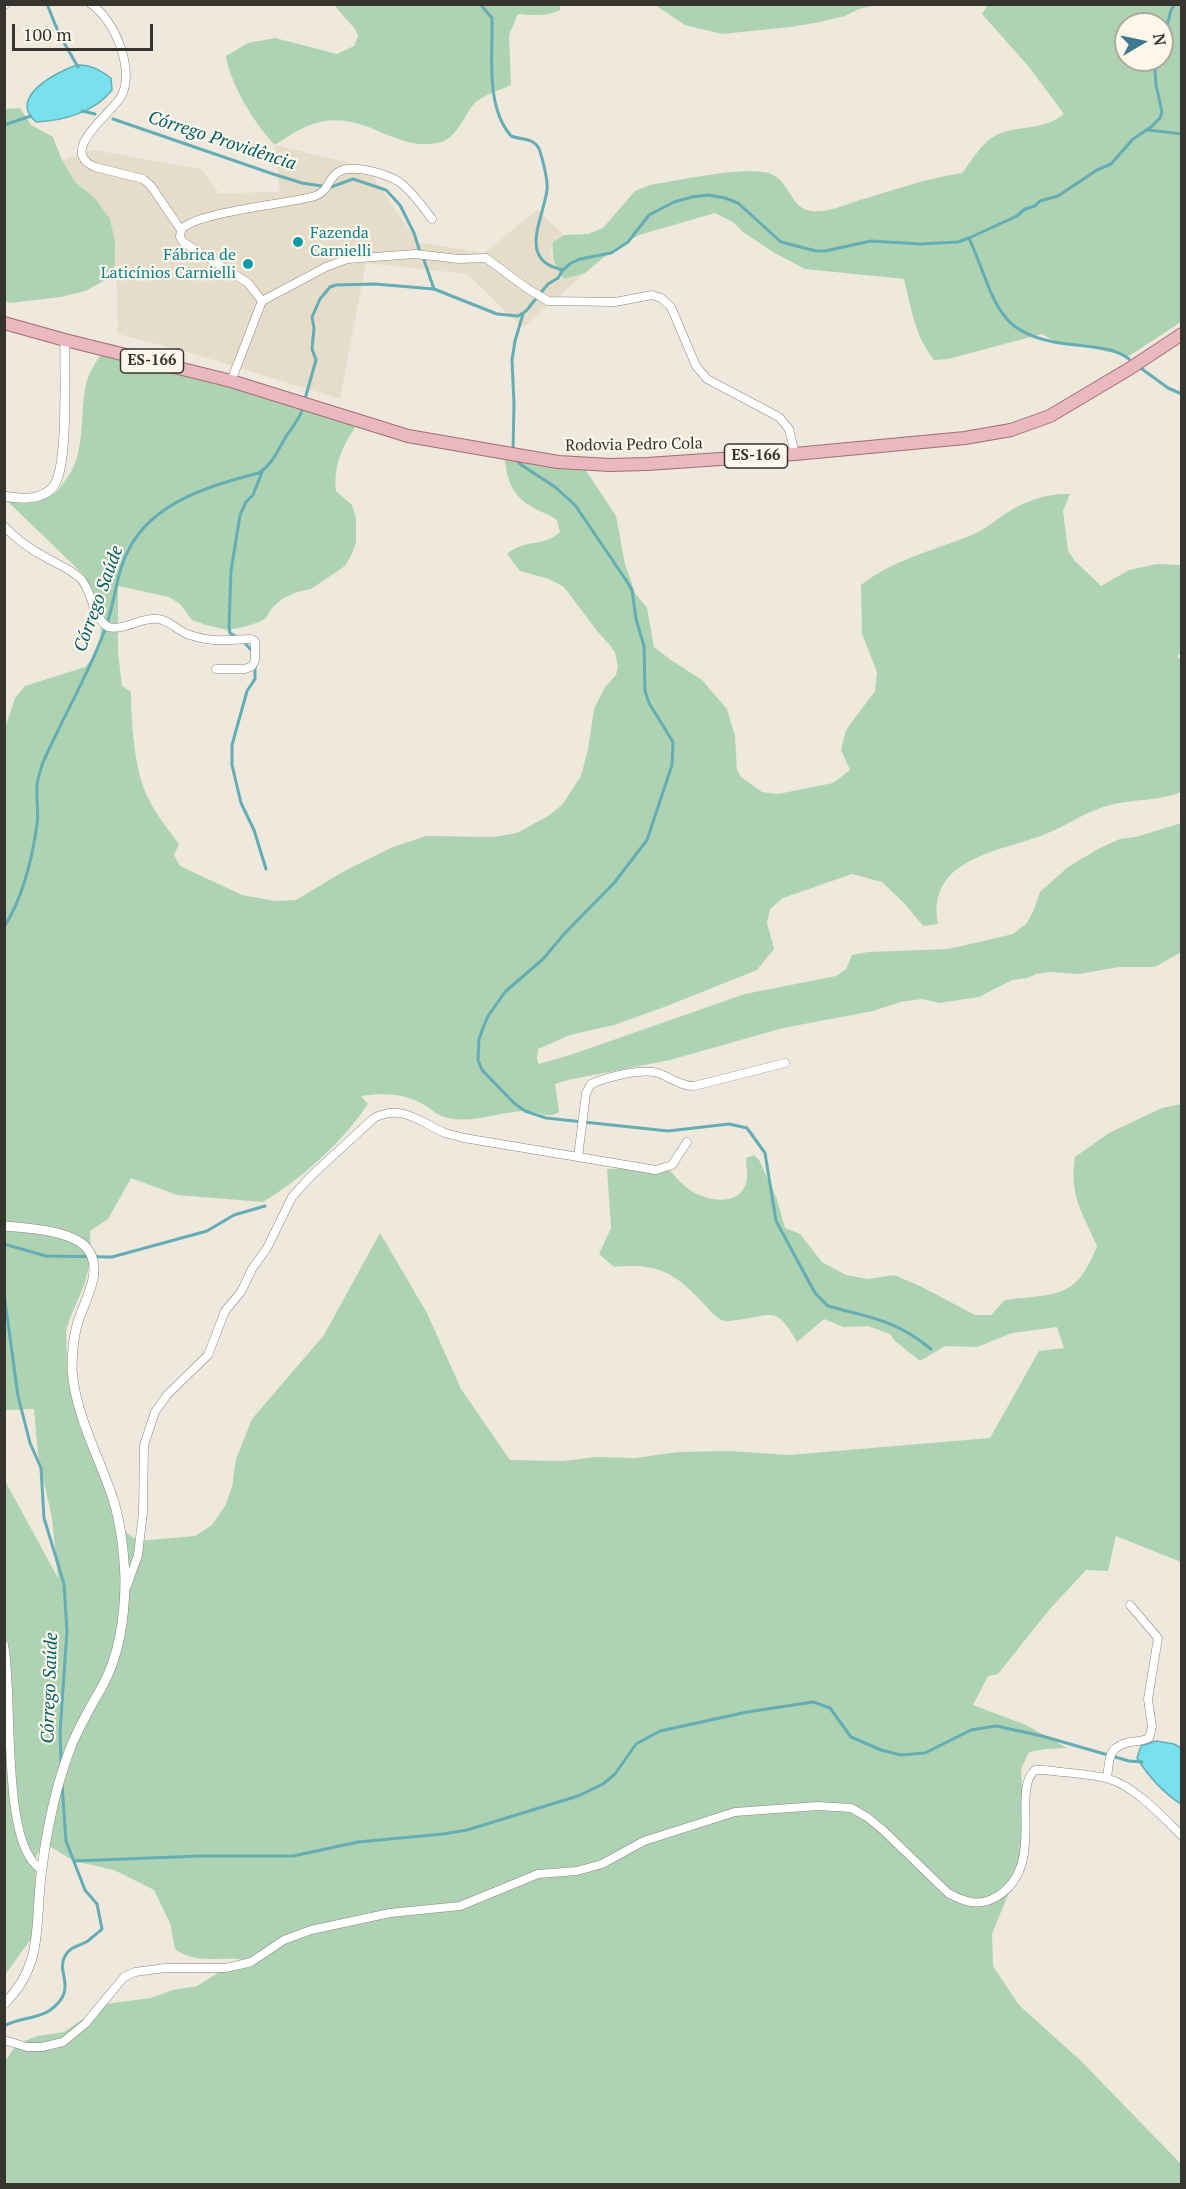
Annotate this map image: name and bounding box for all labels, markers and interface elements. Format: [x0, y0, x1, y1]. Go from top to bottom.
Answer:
scale bar [15, 12, 156, 50]
north arrow [1114, 12, 1174, 72]
text: 100 m [23, 22, 72, 46]
text: N [1148, 32, 1172, 47]
water label: Córrego Providência [145, 107, 299, 175]
place label: Fazenda Carnielli [310, 223, 371, 261]
marker: Fazenda Carnielli [291, 235, 305, 249]
place label: Fábrica de Laticínios Carnielli [101, 245, 236, 283]
marker: Fábrica de Laticínios Carnielli [241, 257, 255, 271]
road number: ES-166 [120, 349, 184, 373]
street label: Rodovia Pedro Cola [565, 434, 703, 456]
road number: ES-166 [724, 444, 788, 468]
water label: Córrego Saúde [70, 543, 128, 655]
water label: Córrego Saúde [37, 1632, 63, 1744]

